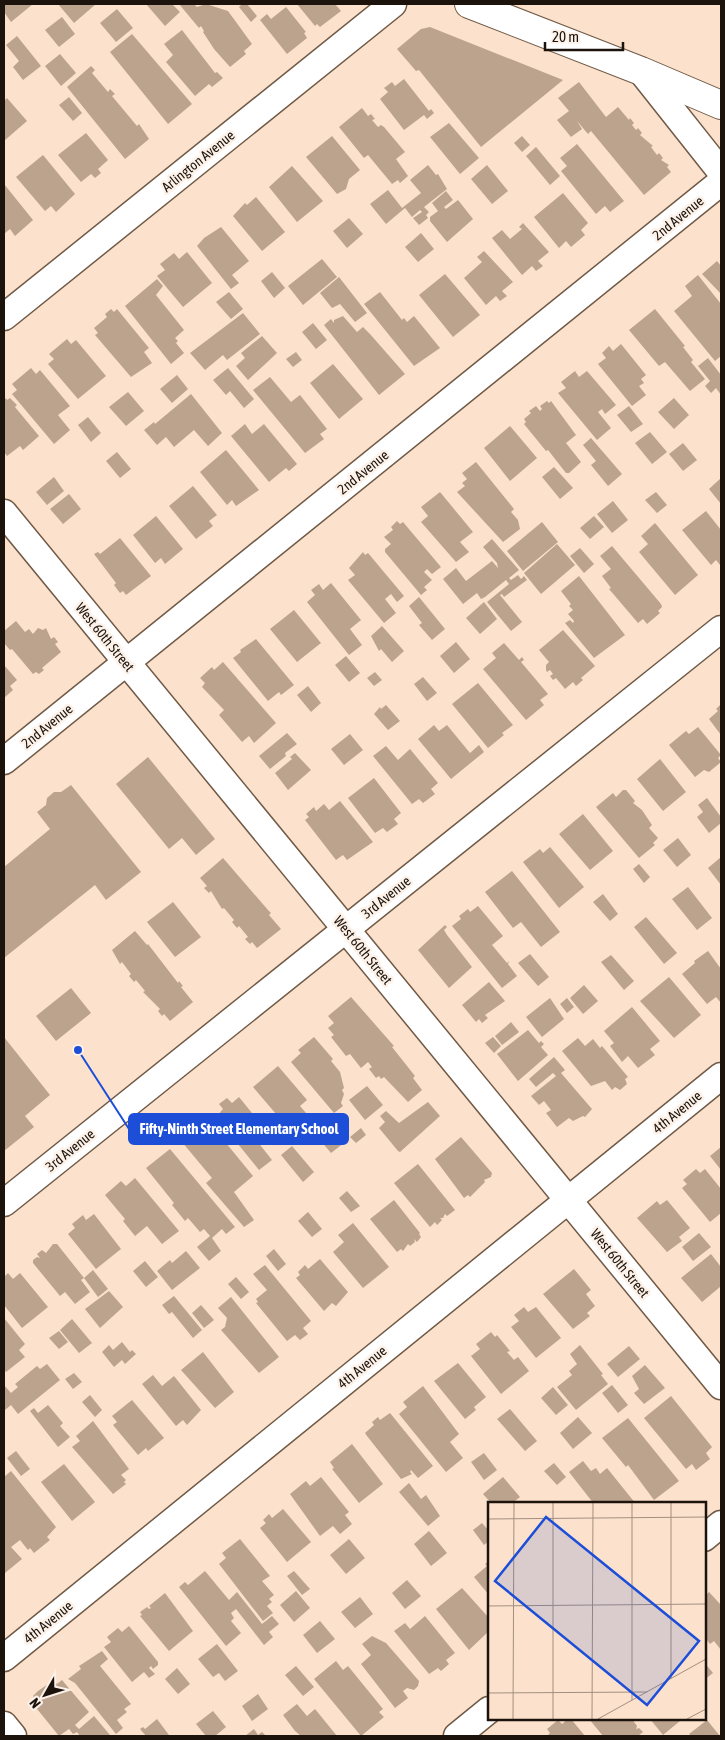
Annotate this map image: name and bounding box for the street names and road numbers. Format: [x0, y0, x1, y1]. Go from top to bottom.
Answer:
street label: Arlington Avenue [159, 127, 237, 195]
street label: 2nd Avenue [649, 193, 707, 243]
street label: 2nd Avenue [334, 447, 392, 497]
street label: West 60th Street [72, 599, 138, 675]
street label: 2nd Avenue [18, 701, 76, 751]
street label: 3rd Avenue [358, 873, 414, 921]
street label: West 60th Street [330, 912, 396, 988]
street label: 4th Avenue [649, 1088, 705, 1136]
street label: 3rd Avenue [42, 1126, 98, 1174]
street label: West 60th Street [587, 1225, 653, 1301]
street label: 4th Avenue [334, 1343, 390, 1391]
street label: 4th Avenue [20, 1598, 76, 1646]

